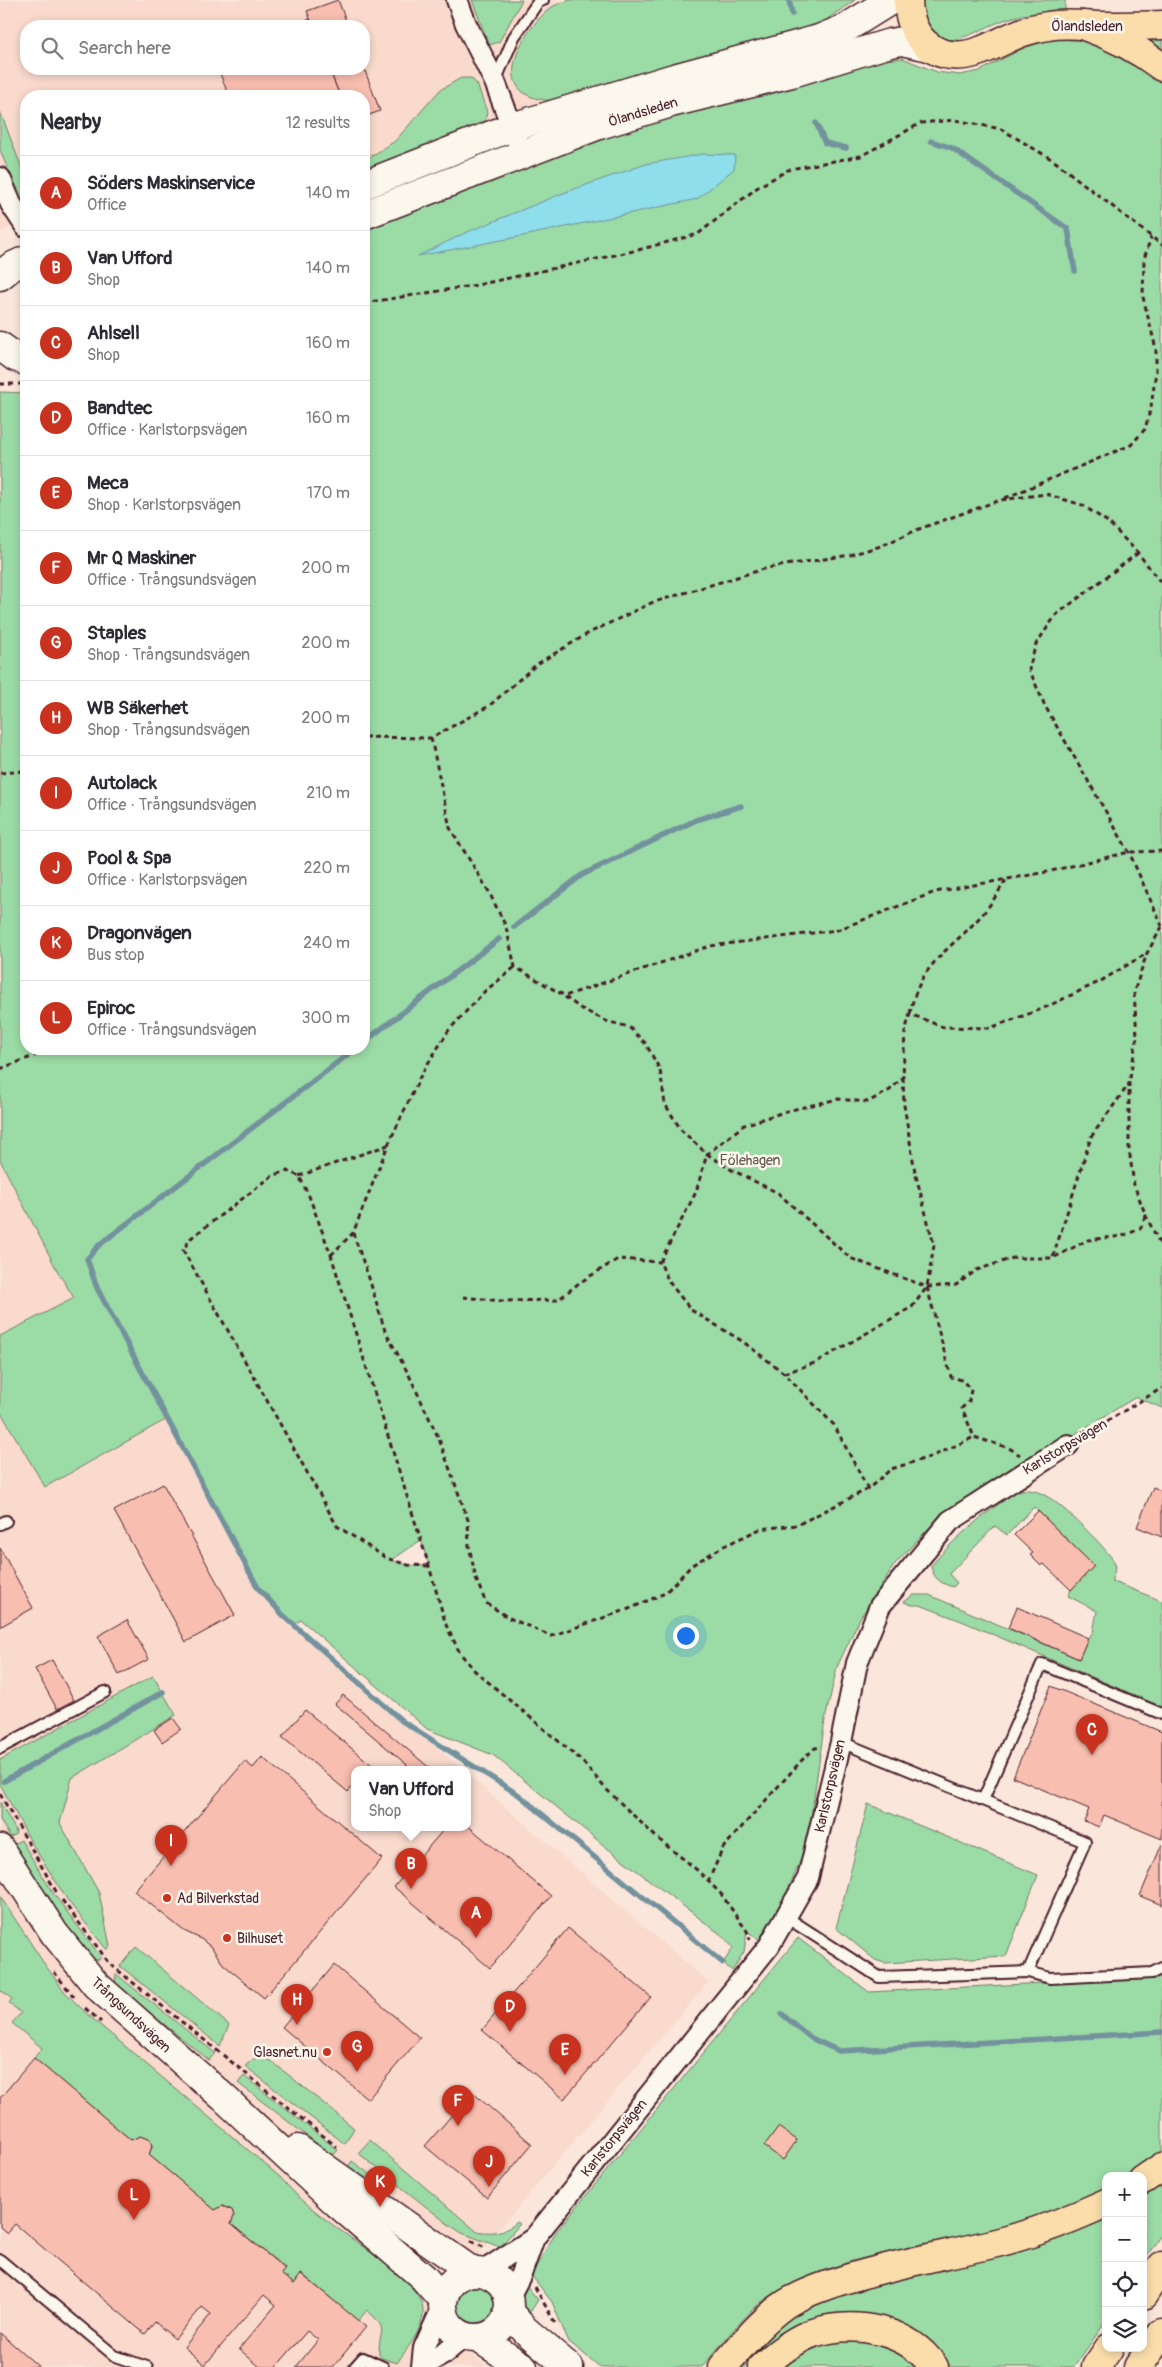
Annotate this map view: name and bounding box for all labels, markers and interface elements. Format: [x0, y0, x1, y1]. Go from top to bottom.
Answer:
street label: Ölandsleden [1051, 17, 1123, 35]
search box [20, 20, 370, 75]
icon: search [38, 34, 66, 62]
text: Search here [78, 36, 171, 60]
street label: Ölandsleden [606, 92, 680, 131]
text: Nearby [40, 109, 101, 136]
text: 12 results [286, 113, 350, 133]
text: Söders Maskinservice [87, 171, 255, 195]
text: A [51, 183, 61, 203]
text: 140 m [306, 183, 350, 203]
text: Office [87, 195, 127, 215]
text: Van Ufford [87, 246, 172, 270]
text: B [51, 258, 61, 278]
text: 140 m [306, 258, 350, 278]
text: Shop [87, 270, 120, 290]
text: Ahlsell [87, 321, 140, 345]
text: C [51, 333, 61, 353]
text: 160 m [306, 333, 350, 353]
text: Shop [87, 345, 120, 365]
text: Bandtec [87, 396, 153, 420]
text: D [51, 408, 61, 428]
text: 160 m [306, 408, 350, 428]
text: Office · Karlstorpsvägen [87, 420, 247, 440]
text: Meca [87, 471, 129, 495]
text: E [52, 483, 60, 503]
text: 170 m [307, 483, 350, 503]
text: Shop · Karlstorpsvägen [87, 495, 241, 515]
text: Mr Q Maskiner [87, 546, 196, 570]
text: F [51, 558, 61, 578]
text: 200 m [302, 558, 350, 578]
text: Office · Trångsundsvägen [87, 570, 257, 590]
text: Staples [87, 621, 146, 645]
text: G [51, 633, 61, 653]
text: 200 m [302, 633, 350, 653]
text: Shop · Trångsundsvägen [87, 645, 250, 665]
text: WB Säkerhet [87, 696, 188, 720]
text: H [51, 708, 61, 728]
text: 200 m [302, 708, 350, 728]
text: Shop · Trångsundsvägen [87, 720, 250, 740]
text: Autolack [87, 771, 157, 795]
text: I [54, 783, 58, 803]
text: 210 m [306, 783, 350, 803]
text: Office · Trångsundsvägen [87, 795, 257, 815]
text: Pool & Spa [87, 846, 171, 870]
text: J [52, 858, 60, 878]
text: 220 m [304, 858, 350, 878]
text: Office · Karlstorpsvägen [87, 870, 247, 890]
text: Dragonvägen [87, 921, 192, 945]
text: K [51, 933, 61, 953]
text: 240 m [303, 933, 350, 953]
text: Bus stop [87, 945, 145, 965]
text: Epiroc [87, 996, 136, 1020]
text: L [51, 1008, 61, 1028]
text: 300 m [302, 1008, 350, 1028]
text: Office · Trångsundsvägen [87, 1020, 257, 1040]
park label: Fölehagen [720, 1152, 781, 1169]
street label: Karlstorpsvägen [1020, 1415, 1110, 1479]
your location [673, 1623, 699, 1649]
pin: C [1076, 1714, 1108, 1755]
street label: Karlstorpsvägen [811, 1738, 849, 1834]
popup [351, 1766, 471, 1831]
text: Van Ufford [368, 1777, 454, 1801]
text: Shop [368, 1801, 401, 1821]
pin: I [155, 1825, 187, 1866]
pin: B [395, 1848, 427, 1889]
place label: Ad Bilverkstad [177, 1890, 259, 1907]
marker: Ad Bilverkstad [161, 1892, 173, 1904]
pin: A [460, 1897, 492, 1938]
place label: Bilhuset [237, 1930, 284, 1947]
marker: Bilhuset [221, 1932, 233, 1944]
street label: Trångsundsvägen [87, 1974, 175, 2056]
pin: H [281, 1984, 313, 2025]
pin: D [494, 1991, 526, 2032]
pin: G [341, 2031, 373, 2072]
pin: E [549, 2034, 581, 2075]
place label: Glasnet.nu [253, 2044, 317, 2061]
marker: Glasnet.nu [321, 2046, 333, 2058]
pin: F [442, 2085, 474, 2126]
street label: Karlstorpsvägen [577, 2096, 651, 2180]
pin: J [473, 2146, 505, 2187]
pin: K [364, 2166, 396, 2207]
map controls [1102, 2172, 1147, 2352]
button: + [1102, 2172, 1147, 2217]
pin: L [118, 2179, 150, 2220]
button: − [1102, 2217, 1147, 2262]
button: locate [1102, 2262, 1147, 2307]
button: layers [1102, 2307, 1147, 2352]

